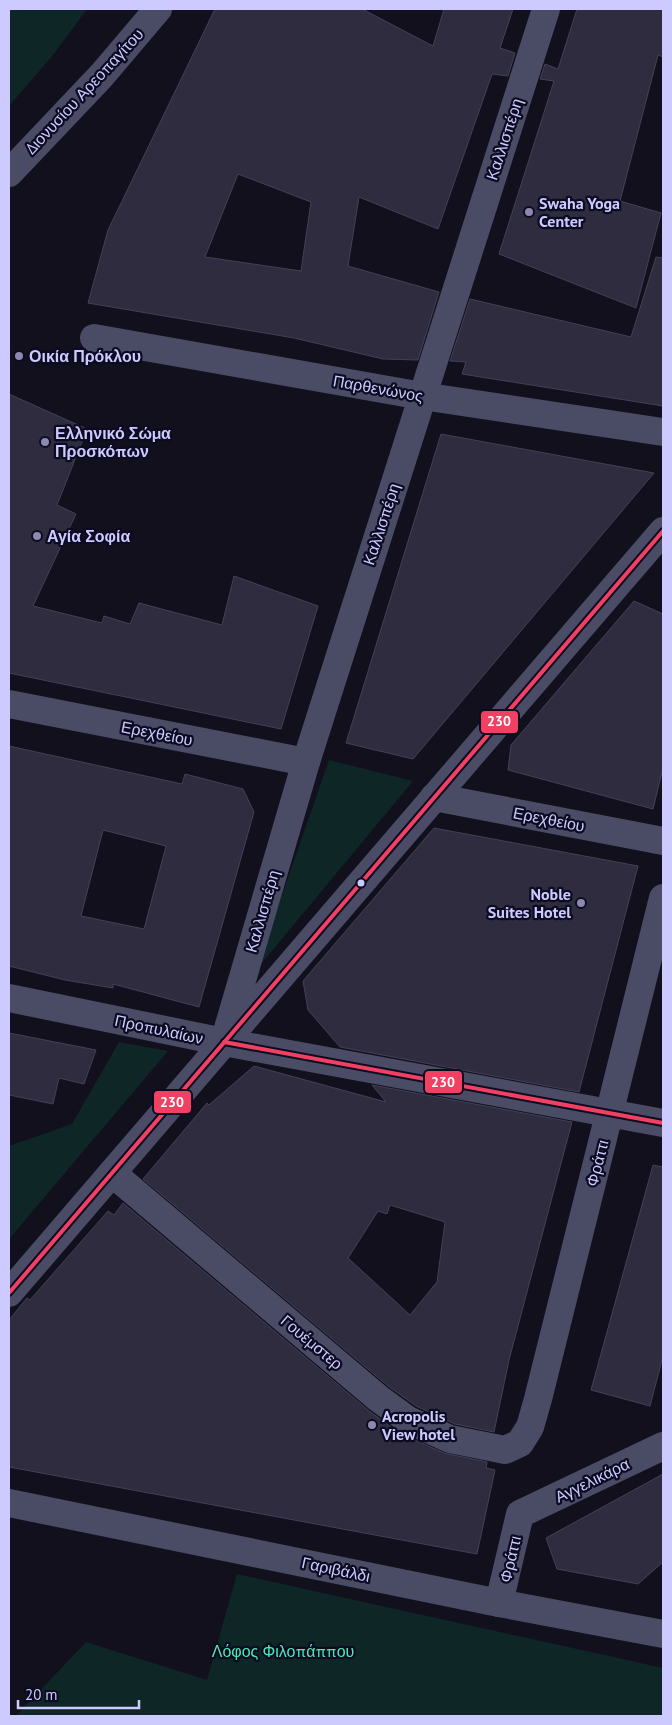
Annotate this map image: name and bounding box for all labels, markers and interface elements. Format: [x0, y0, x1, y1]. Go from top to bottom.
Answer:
street label: Διονυσίου Αρεοπαγίτου [21, 24, 147, 158]
street label: Καλλισπέρη [481, 96, 527, 182]
place label: Swaha Yoga Center [539, 193, 620, 231]
marker: Swaha Yoga Center [523, 206, 535, 218]
place label: Οικία Πρόκλου [29, 346, 141, 366]
marker: Οικία Πρόκλου [13, 350, 25, 362]
street label: Παρθενώνος [331, 370, 425, 406]
place label: Ελληνικό Σώμα Προσκόπων [55, 423, 171, 461]
marker: Ελληνικό Σώμα Προσκόπων [39, 436, 51, 448]
street label: Καλλισπέρη [358, 481, 404, 567]
place label: Αγία Σοφία [47, 526, 130, 546]
marker: Αγία Σοφία [31, 530, 43, 542]
line badge: 230 [480, 710, 519, 734]
text: 230 [487, 712, 511, 730]
street label: Ερεχθείου [119, 716, 195, 750]
street label: Ερεχθείου [511, 802, 587, 836]
street label: Καλλισπέρη [241, 867, 283, 955]
unlabelled marker [356, 878, 366, 888]
place label: Noble Suites Hotel [488, 884, 571, 922]
marker: Noble Suites Hotel [575, 897, 587, 909]
street label: Προπυλαίων [113, 1010, 205, 1048]
line badge: 230 [424, 1070, 463, 1094]
text: 230 [431, 1073, 455, 1091]
line badge: 230 [153, 1090, 192, 1114]
text: 230 [160, 1093, 184, 1111]
street label: Φράττι [582, 1137, 613, 1188]
street label: Γουέμστερ [277, 1310, 347, 1374]
place label: Acropolis View hotel [381, 1406, 455, 1444]
marker: Acropolis View hotel [366, 1419, 378, 1431]
street label: Αγγελικάρα [551, 1453, 633, 1507]
street label: Φράττι [495, 1533, 525, 1584]
street label: Γαριβάλδι [300, 1552, 372, 1586]
park label: Λόφος Φιλοπάππου [212, 1641, 354, 1661]
scale bar [18, 1678, 139, 1710]
text: 20 m [25, 1685, 58, 1704]

